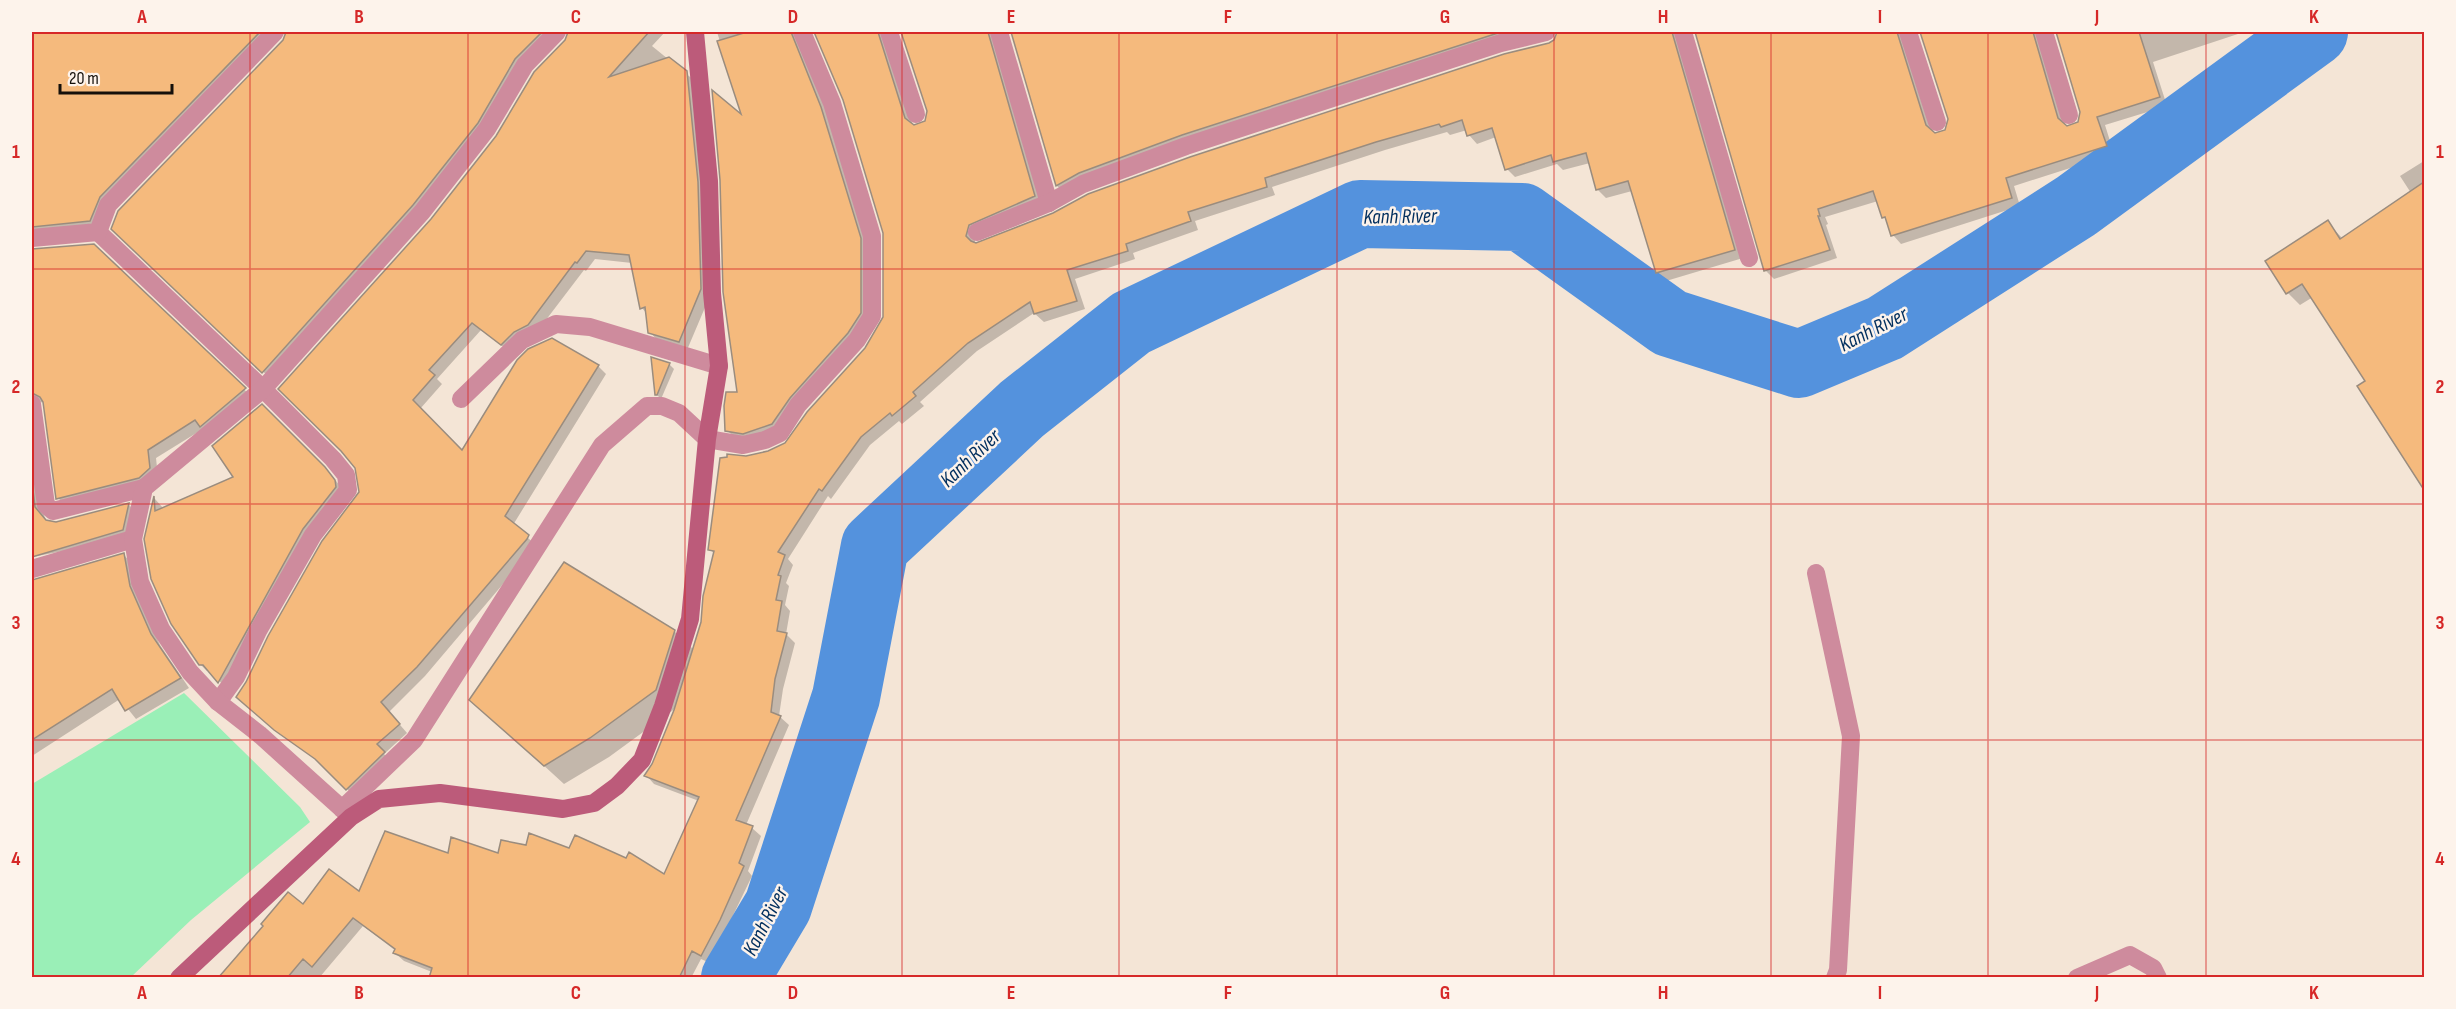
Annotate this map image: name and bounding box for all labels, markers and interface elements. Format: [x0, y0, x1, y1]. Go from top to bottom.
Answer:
text: A [136, 5, 147, 29]
text: B [354, 5, 364, 29]
text: C [571, 5, 581, 29]
text: D [788, 5, 798, 29]
text: E [1007, 5, 1015, 29]
text: F [1224, 5, 1232, 29]
text: G [1440, 5, 1450, 29]
text: H [1658, 5, 1668, 29]
text: I [1878, 5, 1882, 29]
text: J [2094, 5, 2099, 29]
text: K [2309, 5, 2319, 29]
scale bar [60, 57, 172, 95]
text: 20 m [69, 68, 99, 89]
text: 1 [12, 140, 20, 164]
text: 1 [2436, 140, 2444, 164]
water label: Kanh River [1363, 203, 1438, 230]
water label: Kanh River [1835, 301, 1913, 357]
text: 2 [12, 375, 20, 399]
text: 2 [2436, 375, 2444, 399]
water label: Kanh River [935, 423, 1007, 493]
text: 3 [12, 611, 21, 635]
text: 3 [2436, 611, 2445, 635]
text: 4 [11, 847, 21, 871]
text: 4 [2435, 847, 2445, 871]
water label: Kanh River [738, 882, 794, 960]
text: A [136, 981, 147, 1005]
text: B [354, 981, 364, 1005]
text: C [571, 981, 581, 1005]
text: D [788, 981, 798, 1005]
text: E [1007, 981, 1015, 1005]
text: F [1224, 981, 1232, 1005]
text: G [1440, 981, 1450, 1005]
text: H [1658, 981, 1668, 1005]
text: I [1878, 981, 1882, 1005]
text: J [2094, 981, 2099, 1005]
text: K [2309, 981, 2319, 1005]

